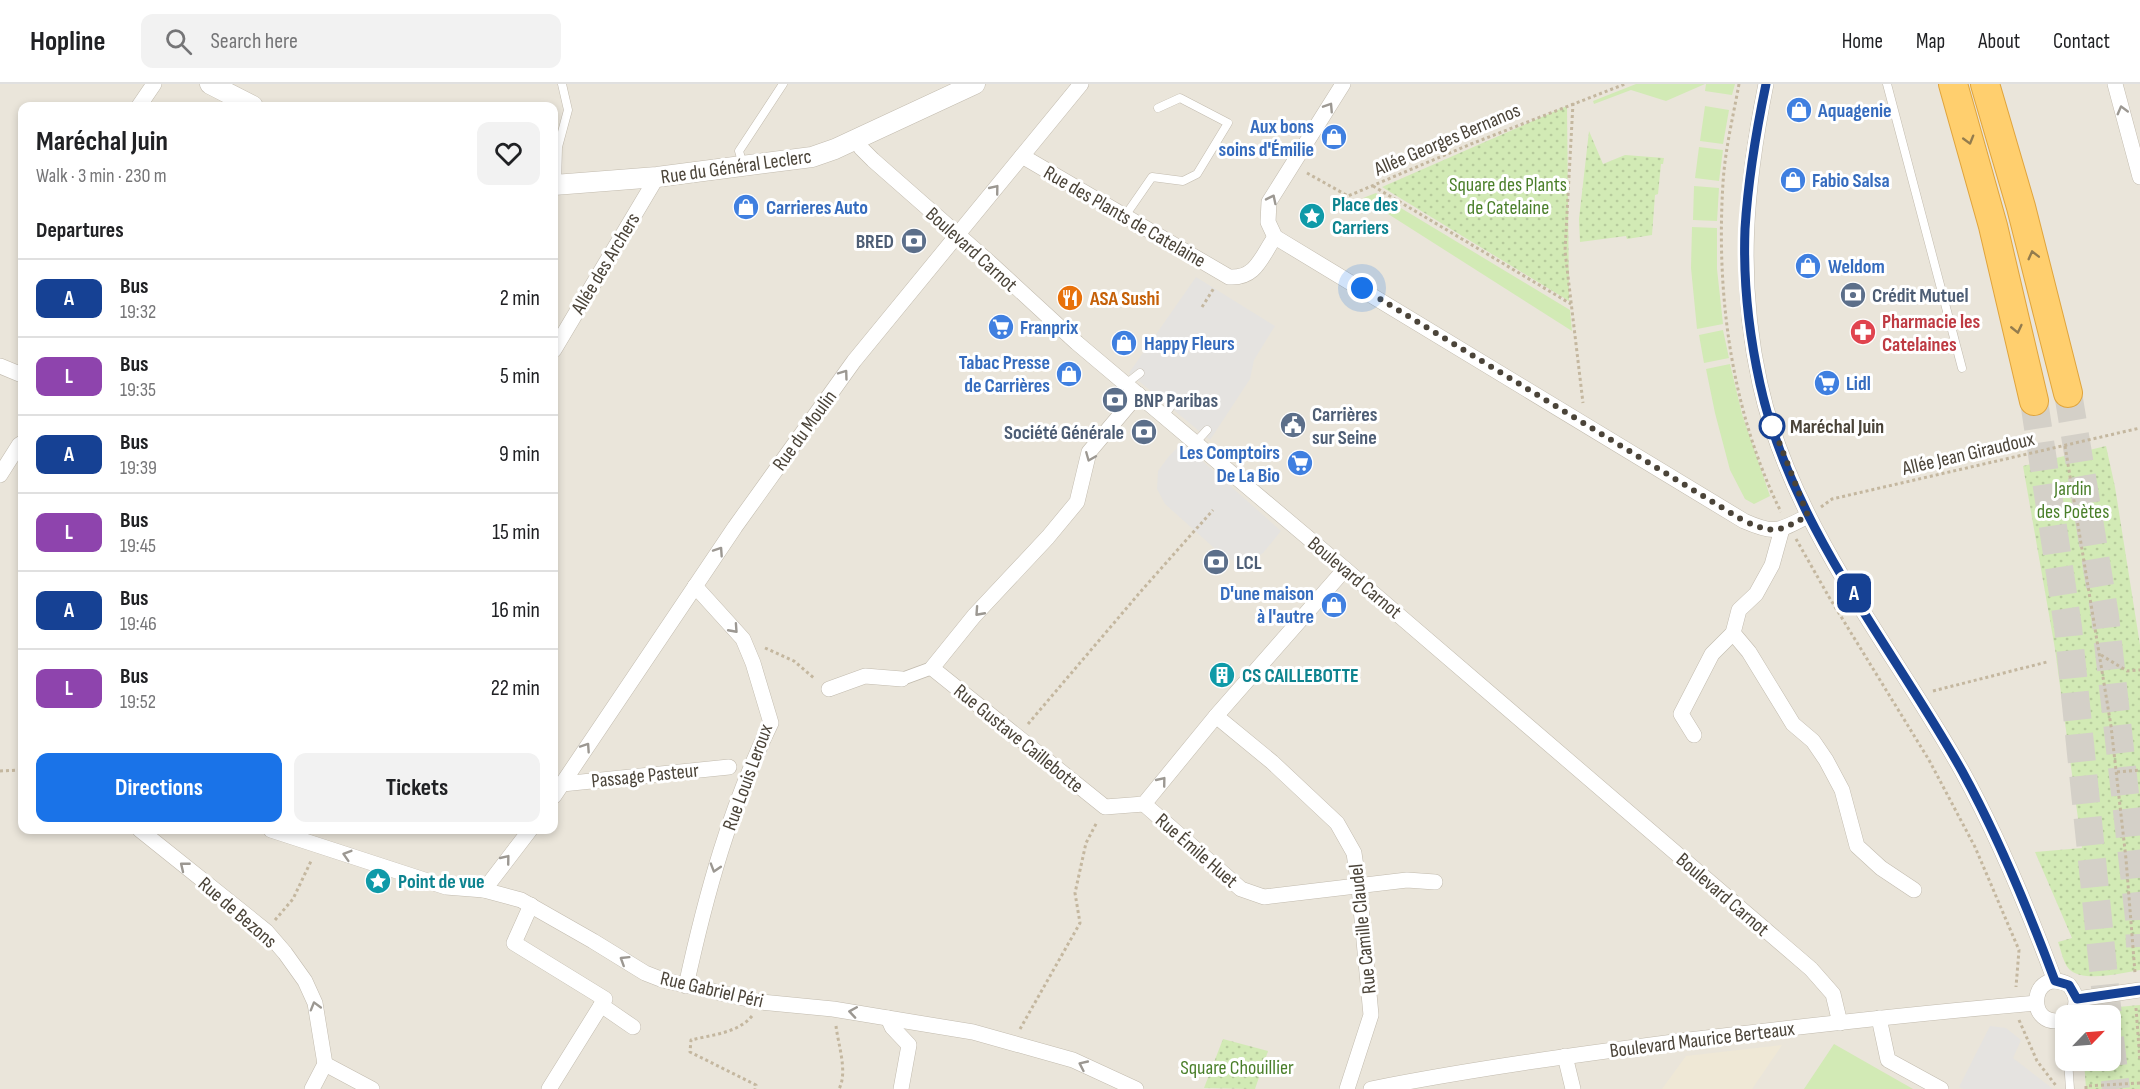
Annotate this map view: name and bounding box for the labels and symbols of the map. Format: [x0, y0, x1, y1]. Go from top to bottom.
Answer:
shop icon: Aquagenie [1784, 95, 1814, 125]
street label: Allée Georges Bernanos [1370, 98, 1524, 182]
place label: Aquagenie [1817, 99, 1892, 123]
one-way arrow [1322, 102, 1333, 113]
one-way arrow [2117, 105, 2129, 116]
place label: Aux bons soins d'Émilie [1219, 115, 1314, 162]
shop icon: Aux bons soins d'Émilie [1319, 122, 1349, 152]
one-way arrow [1962, 134, 1974, 145]
street label: Rue du Général Leclerc [659, 145, 813, 189]
street label: Rue des Plants de Catelaine [1039, 161, 1210, 273]
shop icon: Fabio Salsa [1778, 165, 1808, 195]
place label: Fabio Salsa [1812, 169, 1890, 193]
park label: Square des Plants de Catelaine [1449, 173, 1567, 220]
one-way arrow [987, 185, 998, 196]
shop icon: Carrieres Auto [731, 192, 761, 222]
place label: Place des Carriers [1332, 193, 1399, 240]
one-way arrow [1264, 195, 1276, 206]
place label: Carrieres Auto [766, 196, 868, 220]
place icon: Place des Carriers [1297, 201, 1327, 231]
street label: Boulevard Carnot [921, 202, 1022, 297]
street label: Allée des Archers [566, 209, 645, 319]
bank icon: BRED [899, 226, 929, 256]
place label: BRED [856, 230, 894, 254]
one-way arrow [2028, 250, 2040, 261]
shop icon: Weldom [1793, 251, 1823, 281]
place label: Weldom [1828, 255, 1885, 279]
your location [1347, 273, 1377, 303]
bank icon: Crédit Mutuel [1838, 280, 1868, 310]
restaurant icon: ASA Sushi [1055, 283, 1085, 313]
place label: Crédit Mutuel [1872, 284, 1969, 308]
place label: ASA Sushi [1089, 287, 1160, 311]
place label: Pharmacie les Catelaines [1882, 310, 1980, 357]
supermarket icon: Franprix [986, 312, 1016, 342]
place label: Franprix [1020, 316, 1079, 340]
pharmacy icon: Pharmacie les Catelaines [1848, 317, 1878, 347]
one-way arrow [2010, 324, 2023, 334]
shop icon: Happy Fleurs [1109, 328, 1139, 358]
place label: Happy Fleurs [1144, 332, 1235, 356]
place label: Tabac Presse de Carrières [959, 351, 1050, 398]
shop icon: Tabac Presse de Carrières [1054, 359, 1084, 389]
supermarket icon: Lidl [1812, 368, 1842, 398]
one-way arrow [837, 370, 848, 381]
place label: Lidl [1846, 372, 1871, 396]
bank icon: BNP Paribas [1100, 385, 1130, 415]
street label: Rue du Moulin [768, 386, 842, 476]
place label: BNP Paribas [1134, 389, 1218, 413]
place label: Carrières sur Seine [1312, 403, 1378, 450]
public building icon: Carrières sur Seine [1278, 410, 1308, 440]
marker: Maréchal Juin [1759, 413, 1785, 439]
place label: Maréchal Juin [1790, 415, 1884, 439]
bank icon: Société Générale [1129, 417, 1159, 447]
place label: Société Générale [1004, 421, 1124, 445]
street label: Allée Jean Giraudoux [1899, 427, 2037, 481]
place label: Les Comptoirs De La Bio [1179, 441, 1280, 488]
supermarket icon: Les Comptoirs De La Bio [1285, 448, 1315, 478]
one-way arrow [1084, 451, 1097, 461]
park label: Jardin des Poètes [2037, 477, 2109, 524]
street label: Boulevard Carnot [1303, 532, 1406, 624]
one-way arrow [712, 546, 723, 557]
bank icon: LCL [1201, 547, 1231, 577]
place label: LCL [1236, 551, 1262, 575]
line badge: A [1834, 574, 1874, 612]
place label: D'une maison à l'autre [1220, 582, 1314, 629]
shop icon: D'une maison à l'autre [1319, 590, 1349, 620]
one-way arrow [975, 605, 986, 616]
one-way arrow [727, 623, 738, 633]
building icon: CS CAILLEBOTTE [1207, 660, 1237, 690]
place label: CS CAILLEBOTTE [1242, 664, 1359, 688]
street label: Rue Gustave Caillebotte [949, 679, 1088, 798]
street label: Rue Louis Leroux [718, 720, 778, 834]
one-way arrow [579, 743, 590, 754]
street label: Passage Pasteur [590, 758, 700, 794]
one-way arrow [1155, 777, 1166, 788]
street label: Rue Émile Huet [1150, 809, 1242, 893]
street label: Boulevard Carnot [1671, 848, 1774, 942]
one-way arrow [342, 850, 353, 862]
one-way arrow [499, 855, 510, 866]
one-way arrow [180, 863, 191, 874]
one-way arrow [710, 863, 722, 873]
street label: Rue Camille Claudel [1344, 863, 1382, 995]
place icon: Point de vue [363, 866, 393, 896]
place label: Point de vue [398, 870, 485, 894]
street label: Rue de Bezons [193, 872, 282, 953]
one-way arrow [620, 956, 631, 967]
street label: Rue Gabriel Péri [658, 966, 766, 1013]
one-way arrow [310, 1001, 322, 1012]
north arrow [2055, 1005, 2121, 1071]
one-way arrow [848, 1007, 857, 1019]
street label: Boulevard Maurice Berteaux [1608, 1017, 1797, 1063]
park label: Square Chouillier [1180, 1056, 1294, 1080]
one-way arrow [1079, 1060, 1090, 1072]

